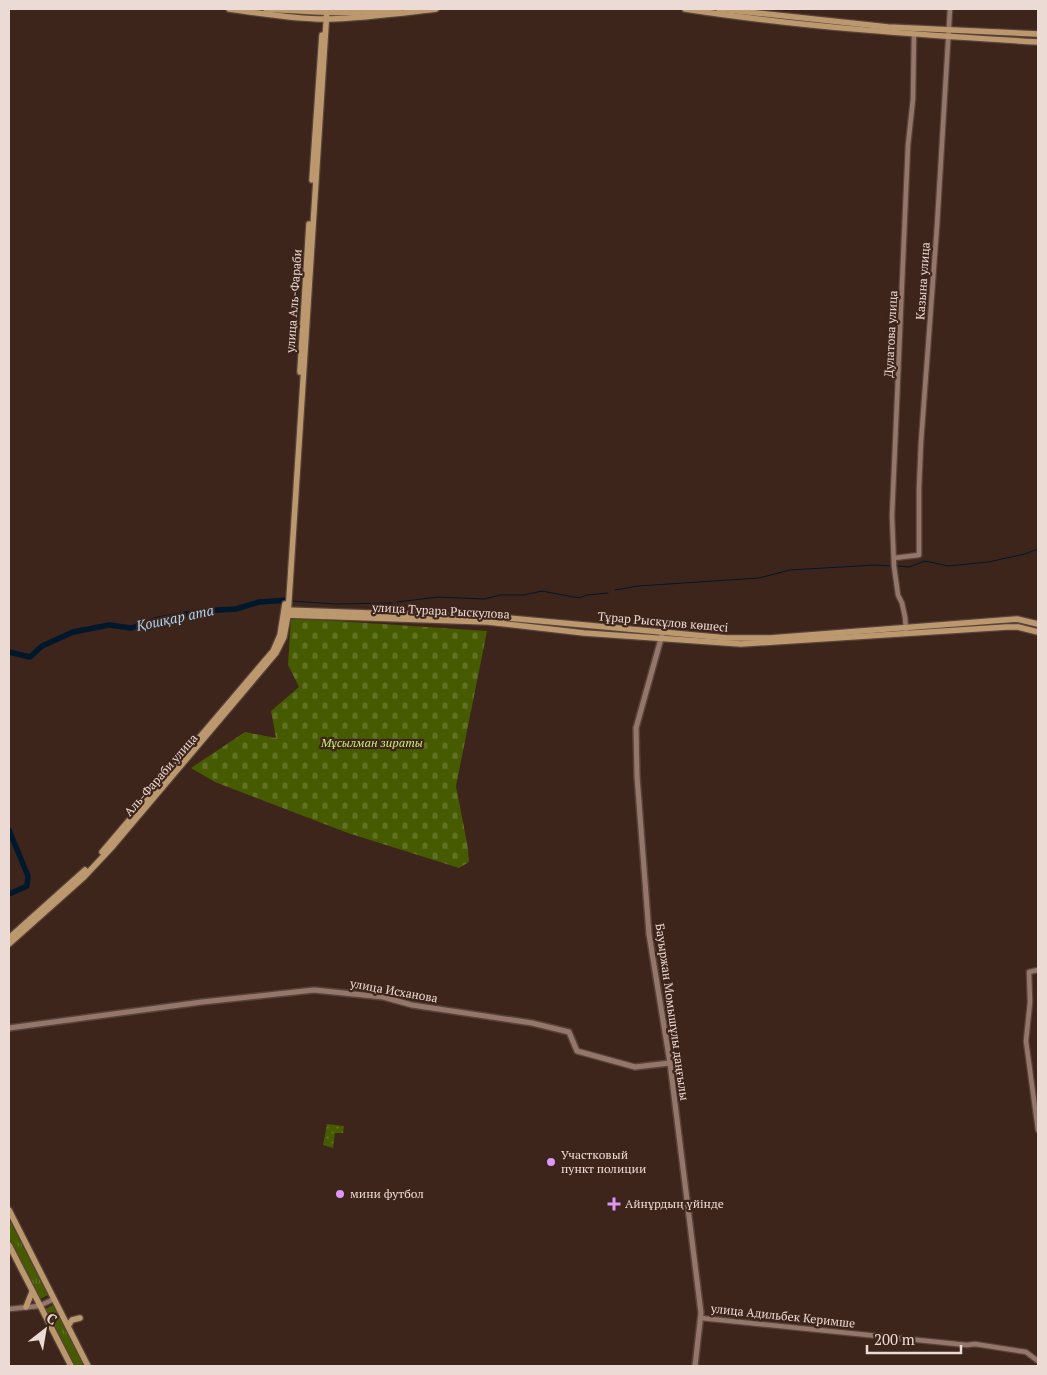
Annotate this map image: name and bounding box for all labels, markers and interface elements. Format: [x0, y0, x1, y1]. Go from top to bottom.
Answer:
street label: Казына улица [912, 242, 933, 320]
street label: улица Аль-Фараби [282, 249, 305, 354]
street label: Дулатова улица [881, 290, 900, 378]
street label: улица Турара Рыскулова [371, 599, 510, 622]
water label: Қошқар ата [133, 600, 215, 635]
street label: Тұрар Рыскұлов көшесі [597, 608, 729, 635]
street label: Аль-Фараби улица [121, 730, 200, 819]
park label: Мұсылман зираты [320, 735, 423, 750]
street label: Бауыржан Момышұлы даңғылы [653, 922, 692, 1102]
street label: улица Исханова [348, 975, 439, 1006]
place label: Участковый пункт полиции [561, 1147, 646, 1176]
marker: Участковый пункт полиции [545, 1156, 557, 1168]
place label: мини футбол [350, 1186, 424, 1201]
marker: мини футбол [334, 1188, 346, 1200]
place label: Айнұрдың үйінде [625, 1196, 724, 1211]
marker: Айнұрдың үйінде [607, 1197, 621, 1211]
street label: улица Адильбек Керимше [709, 1300, 856, 1331]
north arrow [20, 1305, 70, 1355]
text: С [43, 1308, 61, 1329]
scale bar [867, 1322, 961, 1354]
text: 200 m [874, 1329, 915, 1349]

